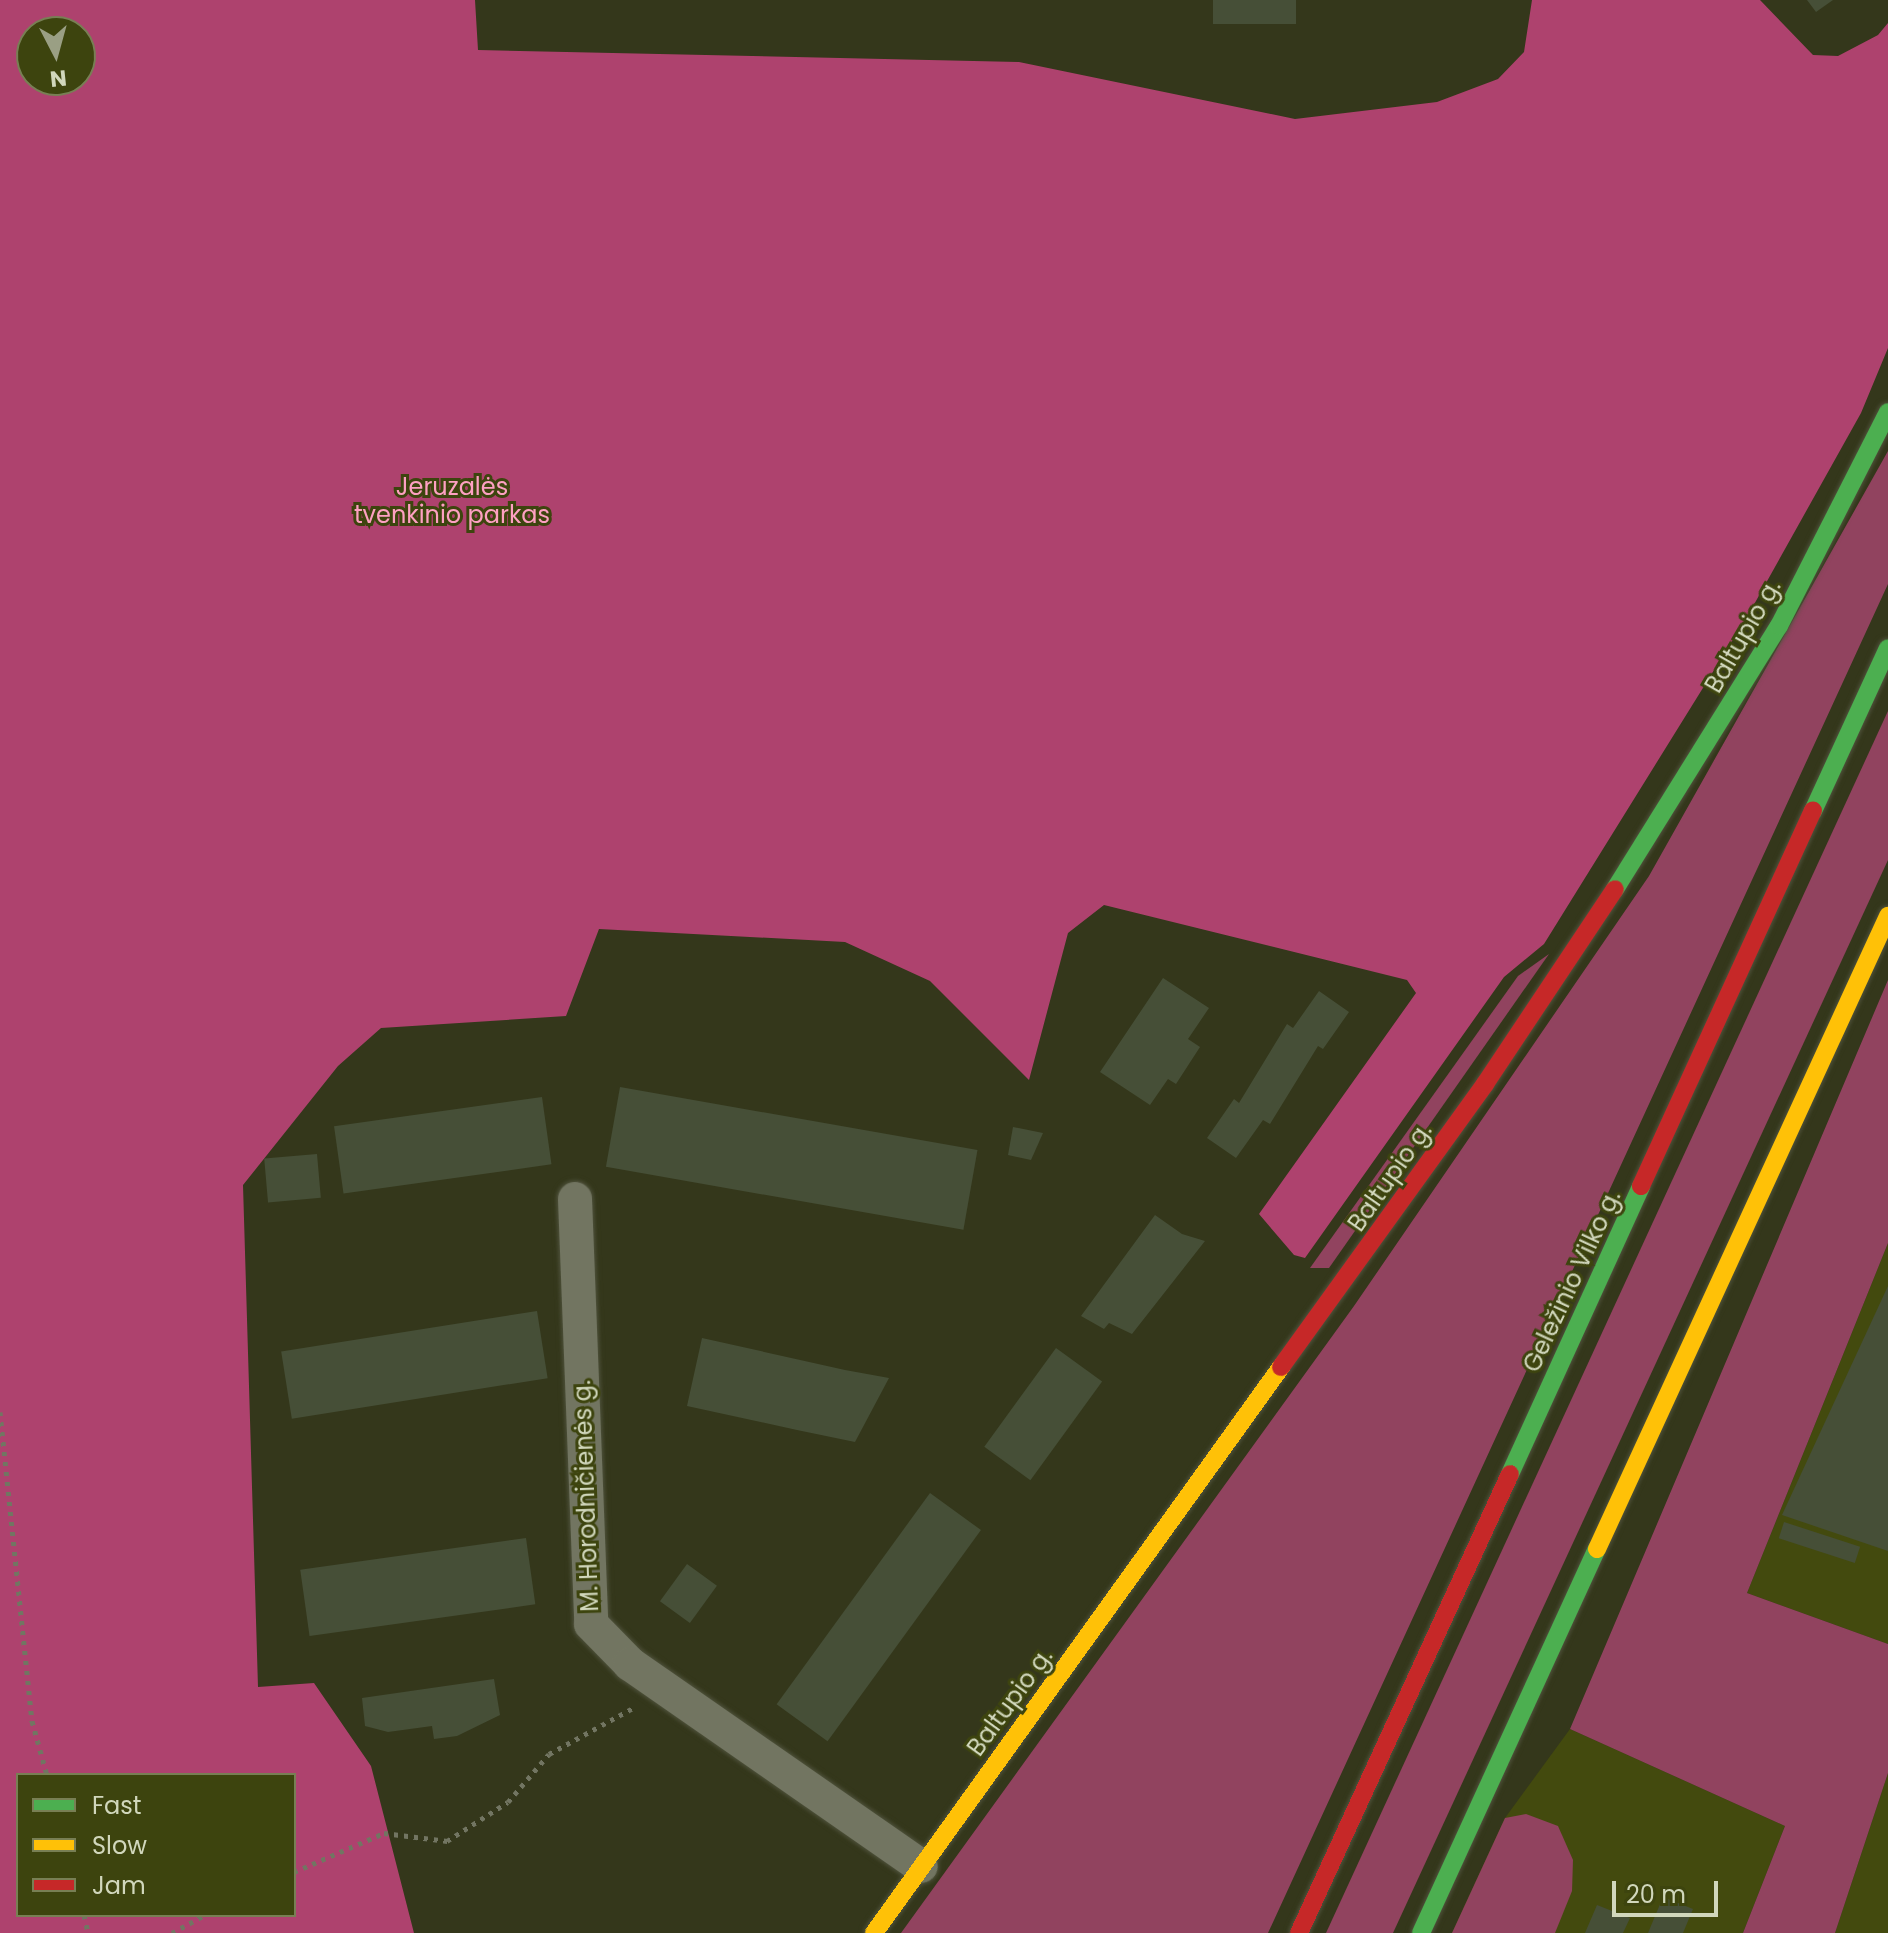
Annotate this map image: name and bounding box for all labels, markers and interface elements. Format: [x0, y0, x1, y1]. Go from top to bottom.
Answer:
north arrow [16, 16, 96, 96]
text: N [49, 62, 68, 95]
park label: Jeruzalės tvenkinio parkas [354, 473, 550, 529]
street label: Baltupio g. [1699, 574, 1787, 698]
street label: Baltupio g. [1342, 1117, 1438, 1237]
street label: Geležinio Vilko g. [1517, 1185, 1627, 1377]
street label: M. Horodničienės g. [568, 1380, 604, 1612]
street label: Baltupio g. [961, 1643, 1059, 1761]
legend [16, 1773, 296, 1917]
text: Fast [92, 1789, 142, 1822]
text: Slow [92, 1829, 147, 1862]
scale bar [1616, 1865, 1722, 1915]
text: Jam [92, 1869, 146, 1902]
text: 20 m [1626, 1878, 1686, 1911]

